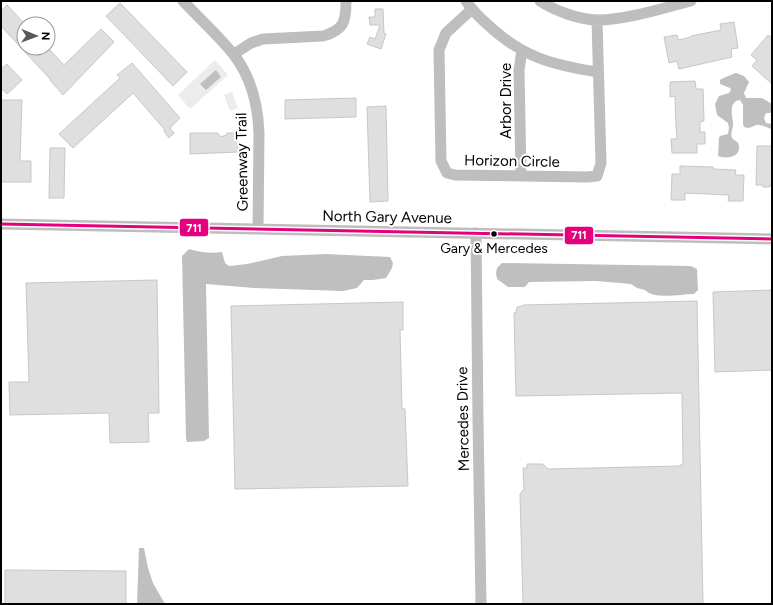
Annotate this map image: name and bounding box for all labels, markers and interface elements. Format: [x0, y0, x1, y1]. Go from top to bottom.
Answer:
north arrow [16, 16, 56, 56]
text: N [39, 32, 52, 41]
street label: Arbor Drive [497, 63, 515, 139]
street label: Greenway Trail [232, 112, 252, 212]
street label: Horizon Circle [464, 151, 560, 171]
street label: North Gary Avenue [322, 207, 452, 227]
line badge: 711 [179, 218, 209, 237]
text: 711 [186, 222, 202, 235]
line badge: 711 [564, 226, 594, 245]
marker: Gary & Mercedes [489, 229, 499, 239]
text: 711 [571, 229, 587, 242]
place label: Gary & Mercedes [440, 240, 548, 257]
street label: Mercedes Drive [453, 367, 473, 471]

